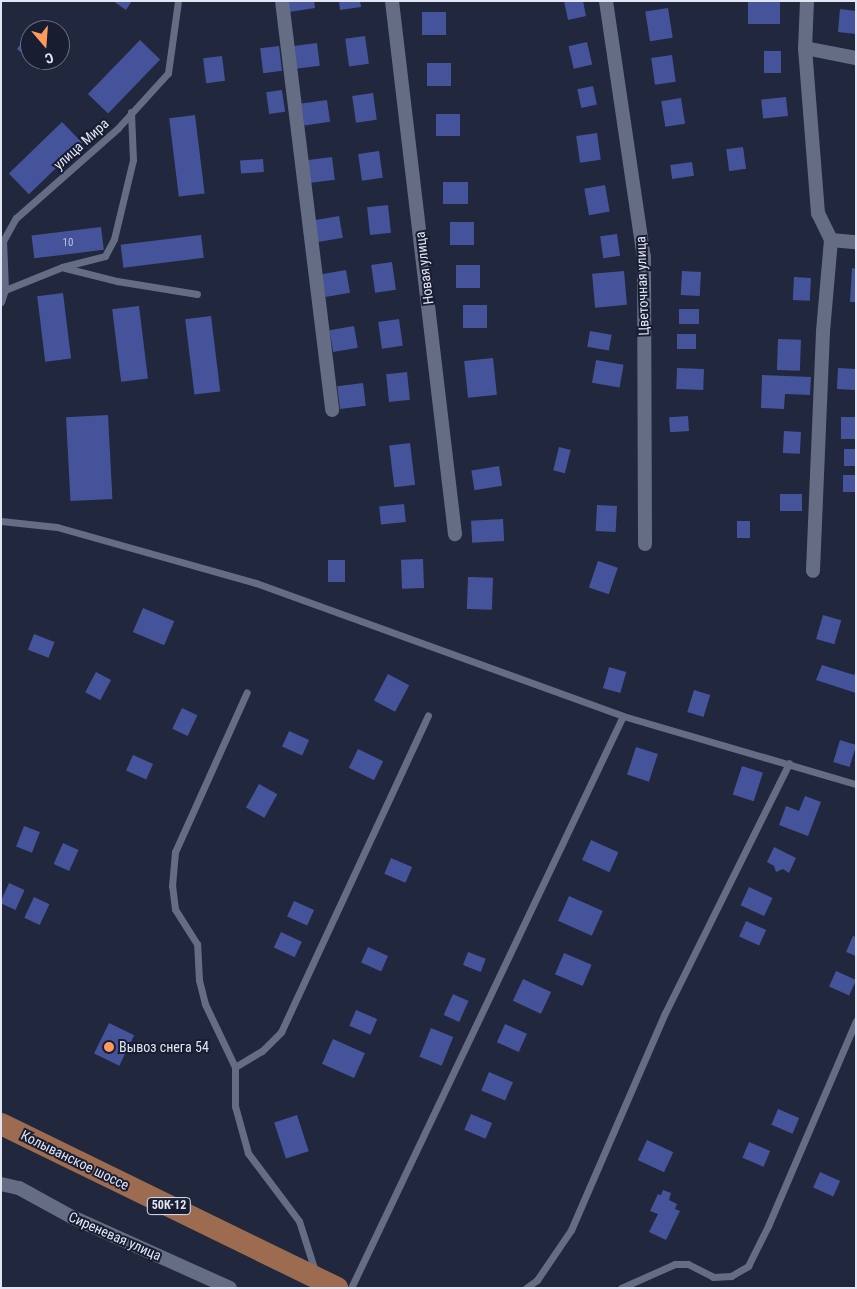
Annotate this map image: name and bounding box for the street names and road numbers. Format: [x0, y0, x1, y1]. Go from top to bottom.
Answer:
street label: улица Мира [50, 115, 112, 173]
street label: Новая улица [411, 231, 437, 305]
street label: Цветочная улица [632, 236, 652, 336]
street label: Колыванское шоссе [18, 1127, 132, 1193]
road number: 50К-12 [146, 1196, 192, 1216]
street label: Сиреневая улица [66, 1208, 164, 1264]

